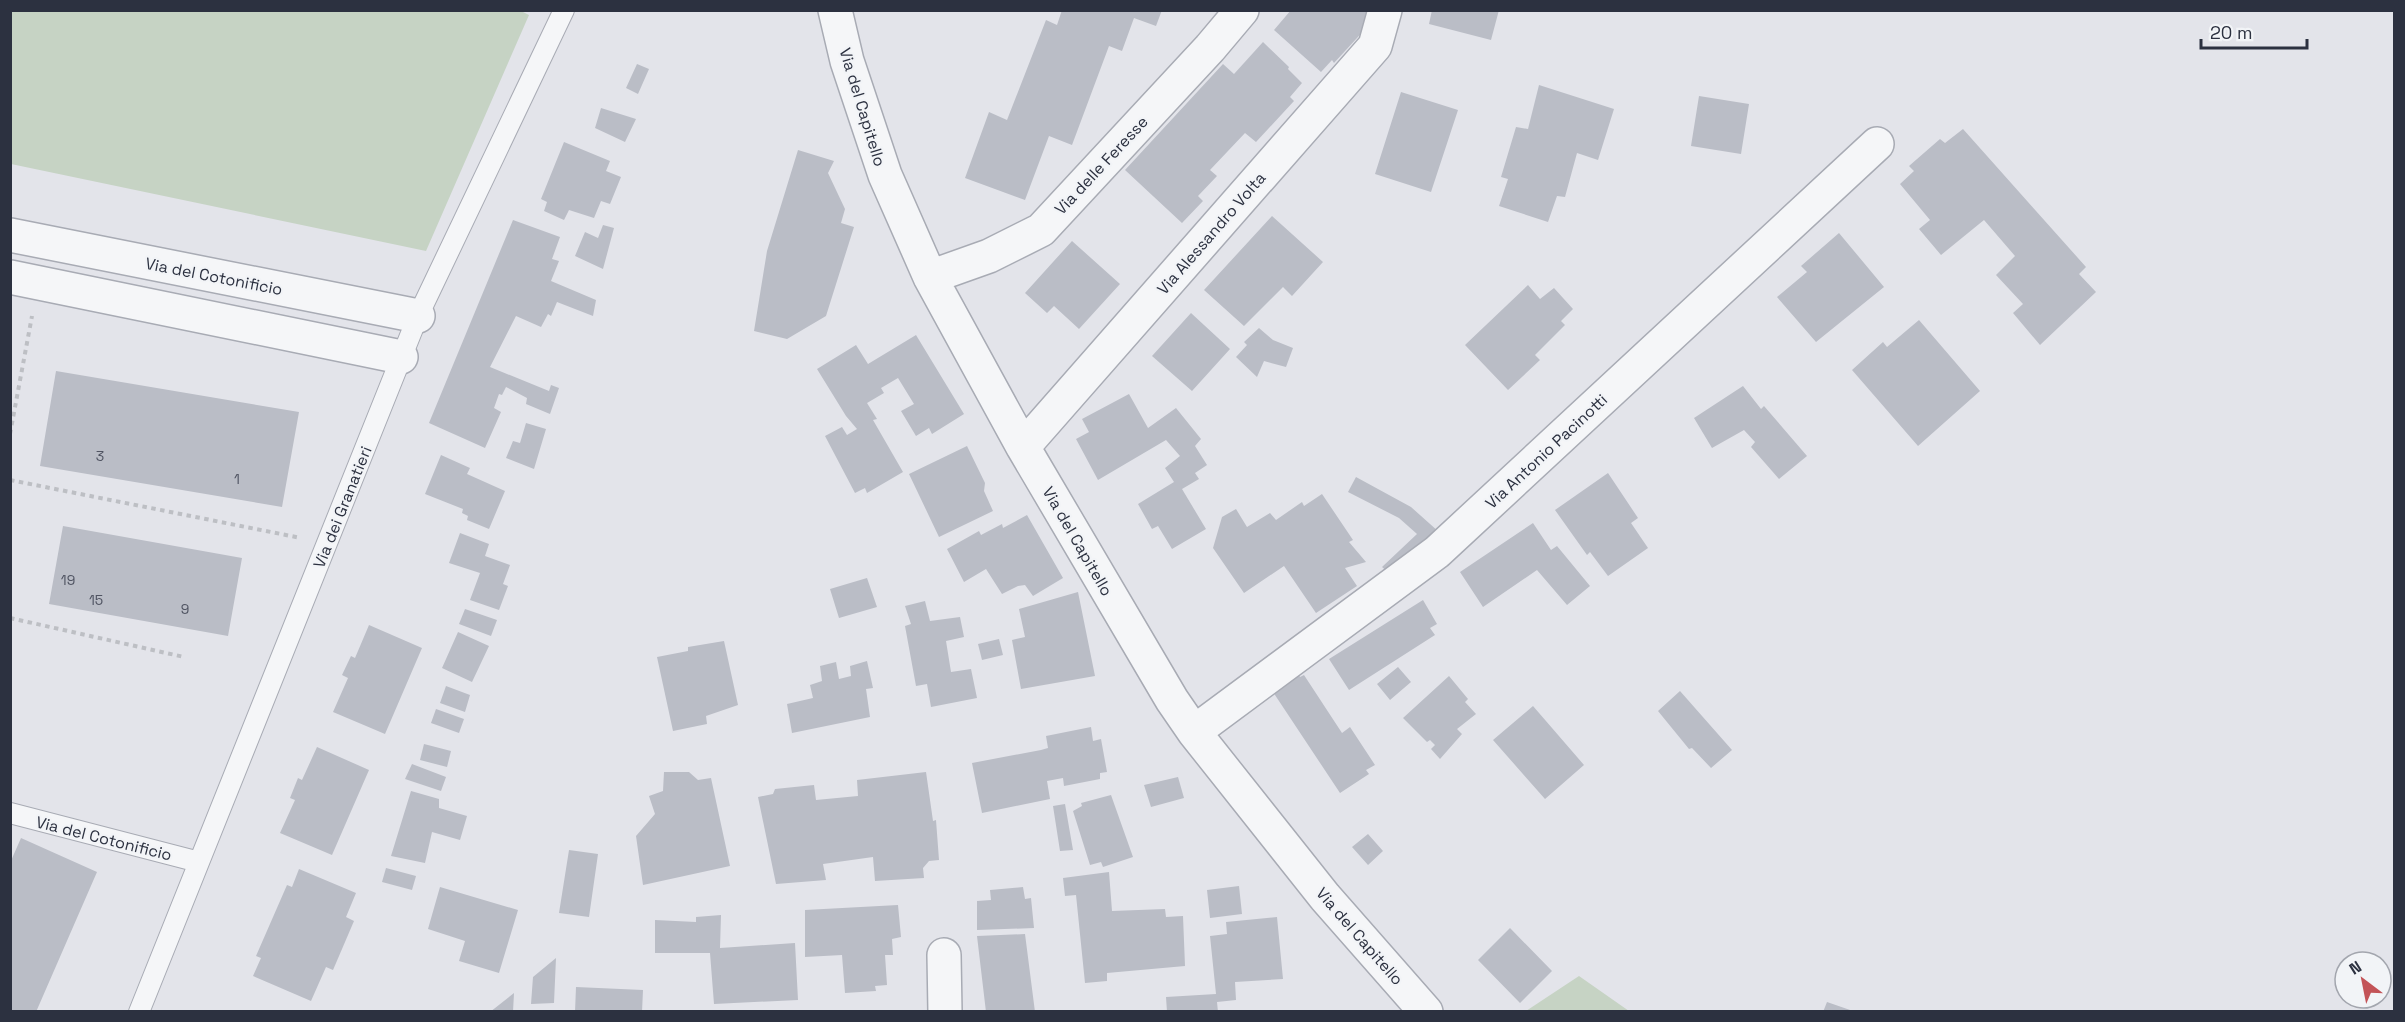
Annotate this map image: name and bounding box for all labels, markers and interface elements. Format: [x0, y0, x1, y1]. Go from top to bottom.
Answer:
scale bar [2201, 12, 2308, 50]
text: 20 m [2210, 21, 2253, 44]
street label: Via del Capitello [835, 45, 891, 169]
street label: Via delle Feresse [1050, 111, 1153, 219]
street label: Via Alessandro Volta [1152, 168, 1270, 299]
street label: Via del Cotonificio [143, 253, 284, 300]
street label: Via Antonio Pacinotti [1481, 389, 1612, 513]
street label: Via dei Granatieri [308, 443, 376, 571]
house number: 3 [96, 447, 104, 465]
house number: 1 [234, 470, 240, 488]
street label: Via del Capitello [1038, 483, 1117, 600]
house number: 19 [61, 571, 75, 589]
house number: 15 [89, 591, 103, 609]
house number: 9 [181, 600, 189, 618]
street label: Via del Cotonificio [34, 811, 174, 866]
street label: Via del Capitello [1311, 883, 1408, 990]
north arrow [2333, 950, 2393, 1010]
text: N [2345, 956, 2365, 979]

